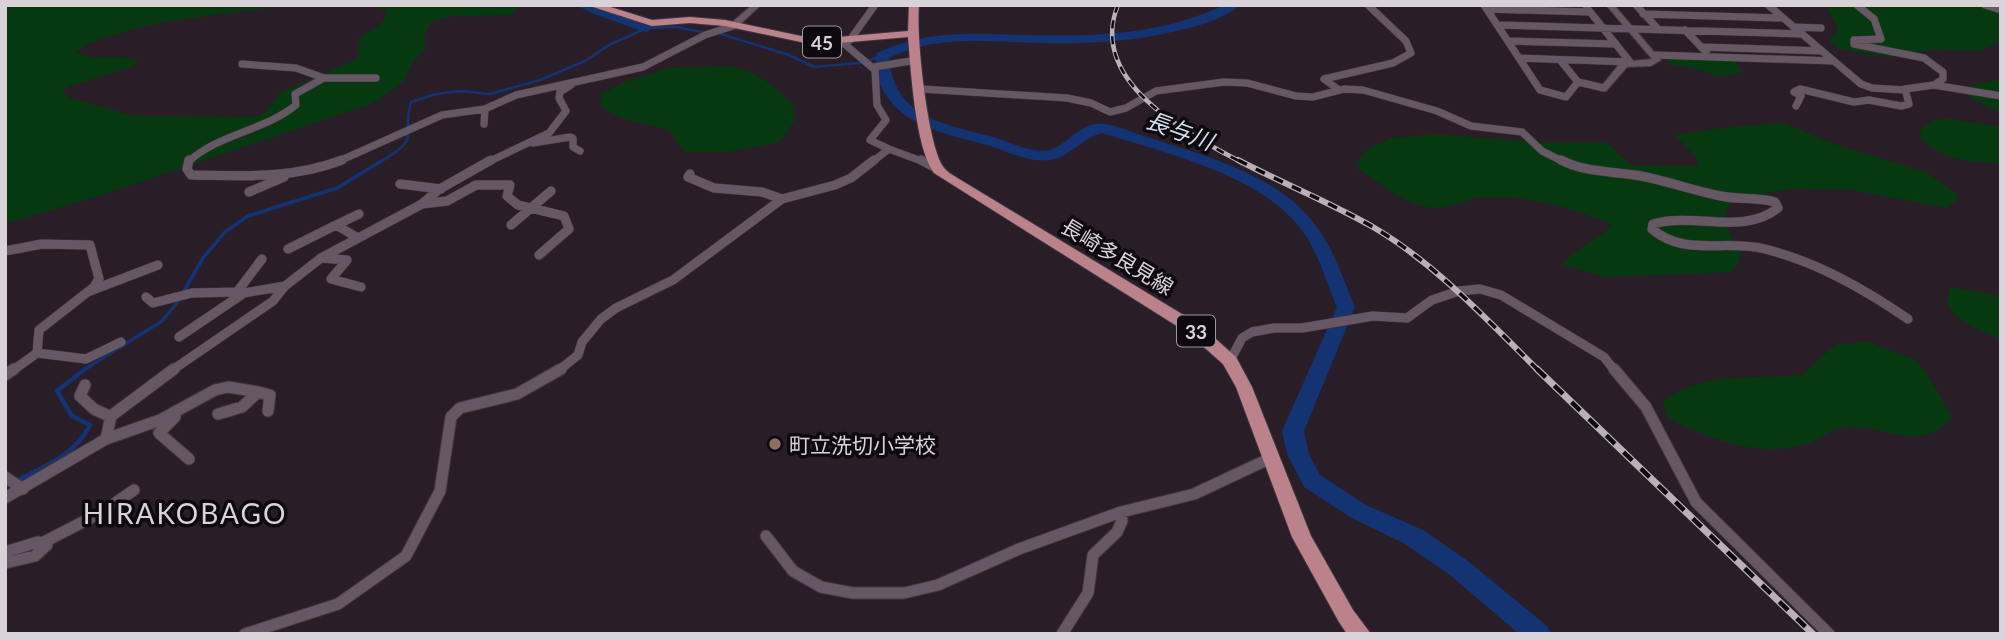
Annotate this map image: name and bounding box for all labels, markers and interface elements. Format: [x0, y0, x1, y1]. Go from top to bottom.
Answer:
road number: 45 [803, 26, 841, 58]
water label: 長与川 [1143, 105, 1220, 156]
street label: 長崎多良見線 [1058, 213, 1178, 299]
road number: 33 [1177, 316, 1215, 346]
place label: 町立洗切小学校 [789, 432, 936, 457]
marker: 町立洗切小学校 [767, 436, 783, 452]
district label: HIRAKOBAGO [83, 496, 287, 530]

